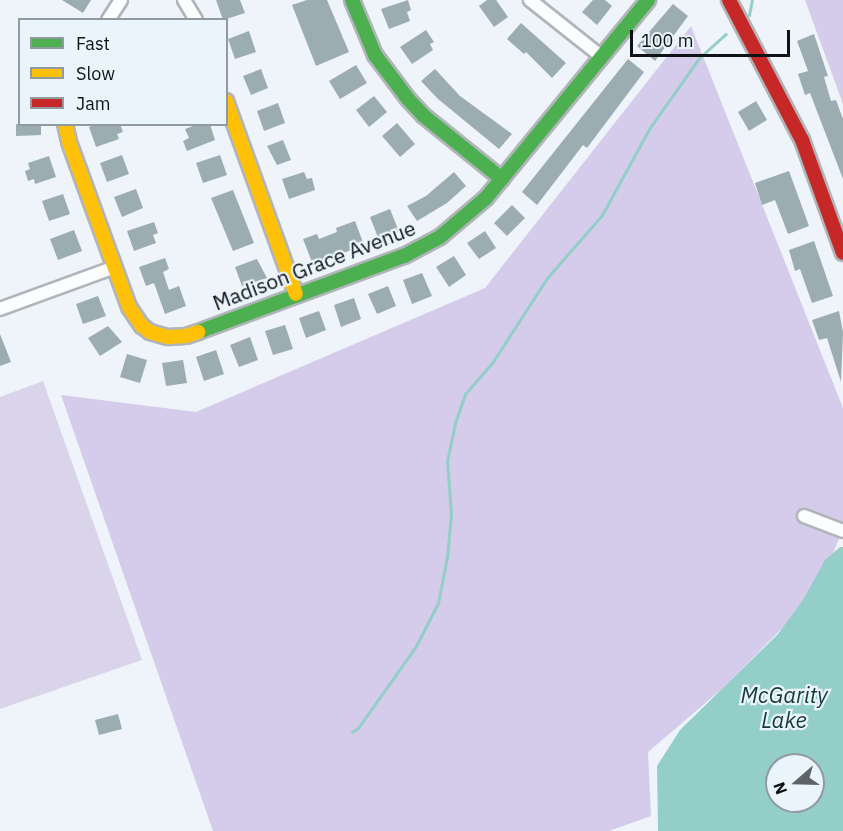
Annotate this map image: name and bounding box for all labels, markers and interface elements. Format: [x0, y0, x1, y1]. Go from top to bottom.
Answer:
legend [18, 18, 228, 126]
scale bar [633, 18, 794, 56]
text: 100 m [641, 29, 693, 52]
text: Fast [76, 32, 110, 55]
text: Slow [76, 62, 115, 85]
text: Jam [76, 92, 111, 115]
street label: Madison Grace Avenue [209, 215, 419, 315]
water label: McGarity Lake [740, 681, 828, 732]
north arrow [765, 753, 825, 813]
text: N [769, 780, 791, 797]

